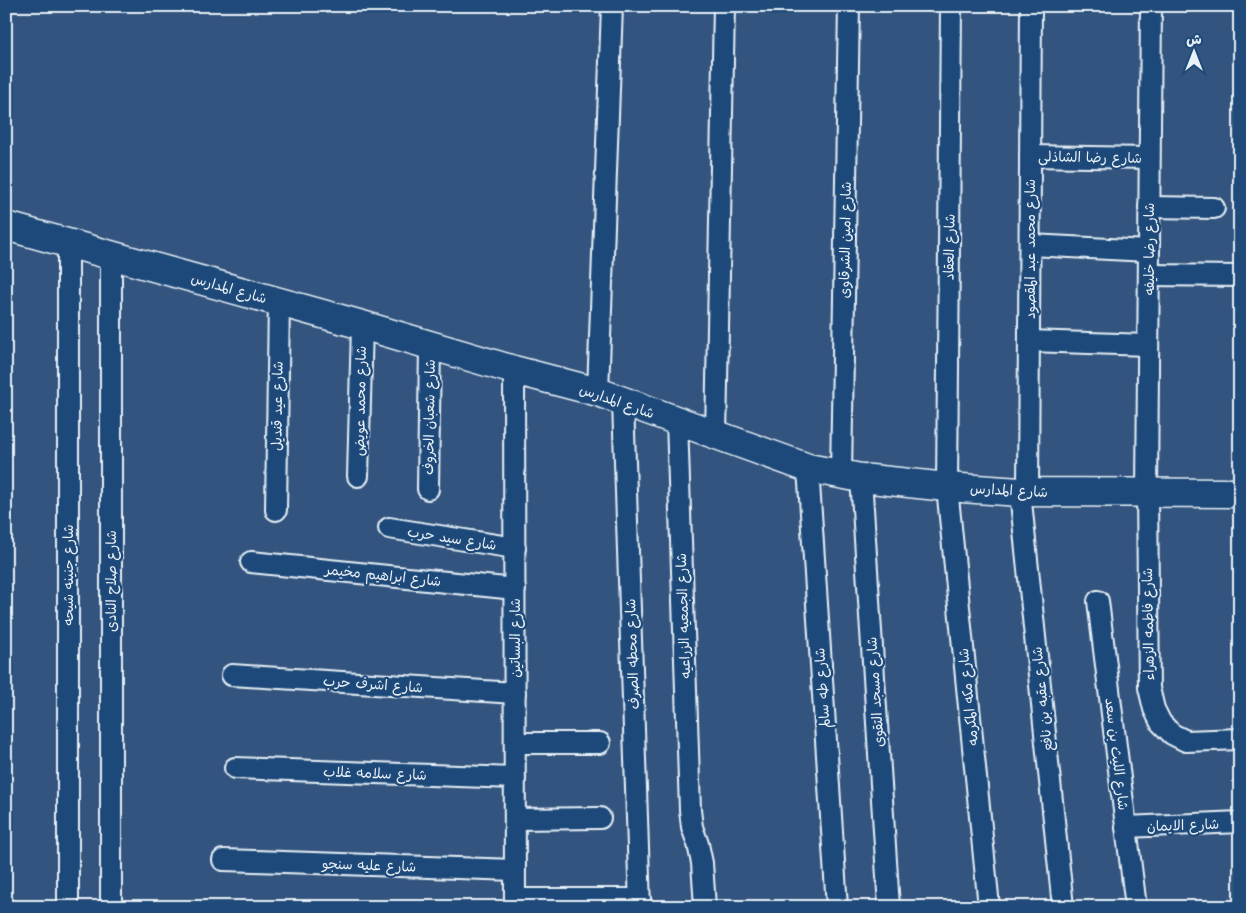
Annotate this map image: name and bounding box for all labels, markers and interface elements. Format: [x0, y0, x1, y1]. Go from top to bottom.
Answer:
north arrow [1168, 28, 1218, 78]
text: ش [1186, 30, 1202, 48]
street label: شارع رضا الشاذلى [1038, 147, 1142, 168]
street label: شارع محمد عبد المقصود [1021, 179, 1040, 319]
street label: شارع امين الشرقاوى [835, 182, 856, 298]
street label: شارع رضا خليفه [1140, 203, 1159, 295]
street label: شارع العقاد [939, 214, 960, 280]
street label: شارع المدارس [189, 269, 269, 308]
street label: شارع محمد عويض [350, 346, 371, 456]
street label: شارع شعبان الخروف [419, 359, 440, 475]
street label: شارع عيد قنديل [267, 361, 288, 451]
street label: شارع المدارس [577, 380, 657, 423]
street label: شارع المدارس [970, 479, 1048, 502]
street label: شارع سيد حرب [406, 522, 498, 555]
street label: شارع جنينه شيحه [59, 524, 78, 626]
street label: شارع صلاح النادى [102, 530, 121, 632]
street label: شارع الجمعيه الزراعيه [672, 553, 695, 679]
street label: شارع ابراهيم مخيمر [323, 560, 442, 592]
street label: شارع فاطمه الزهراء [1138, 568, 1159, 680]
street label: شارع البساتين [506, 598, 525, 678]
street label: شارع محطه الصرف [621, 598, 644, 710]
street label: شارع مسجد التقوى [862, 636, 889, 748]
street label: شارع عقبه بن نافع [1028, 645, 1058, 752]
street label: شارع طه سالم [810, 647, 836, 729]
street label: شارع مكه المكرمه [954, 647, 983, 747]
street label: شارع اشرف حرب [322, 672, 424, 697]
street label: شارع الليث بن سعد [1100, 697, 1133, 811]
street label: شارع سلامه غلاب [323, 762, 427, 785]
street label: شارع الايمان [1146, 815, 1220, 836]
street label: شارع عليه سنجو [321, 854, 416, 877]

